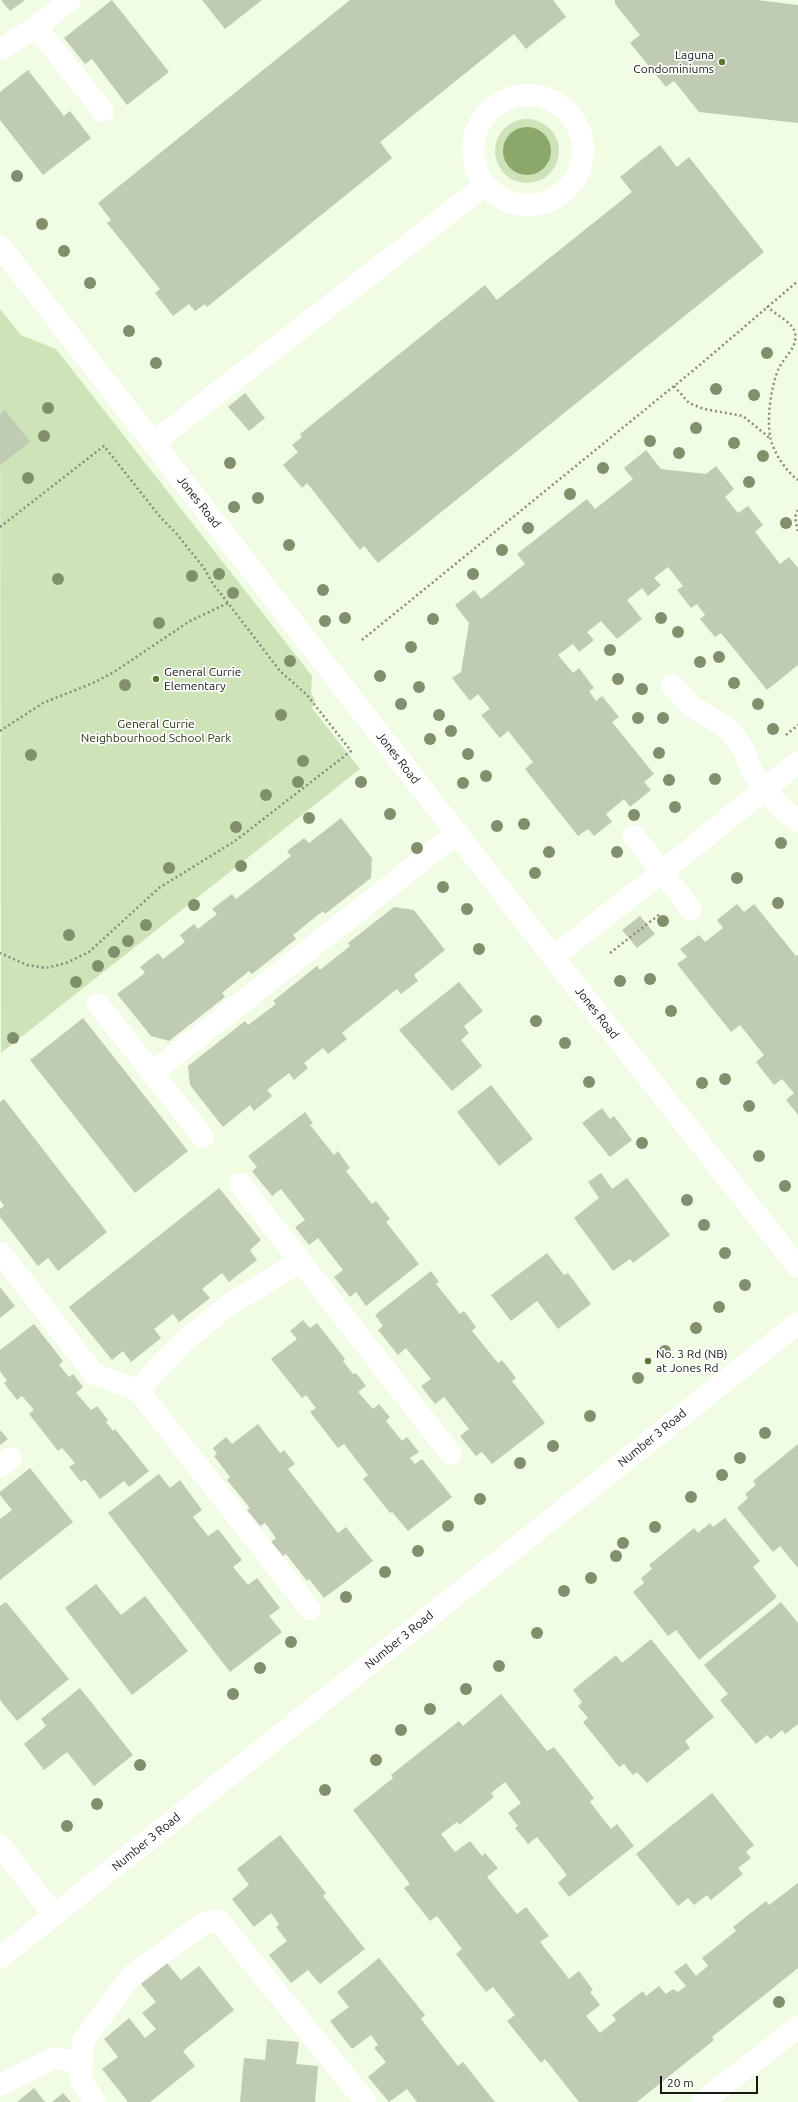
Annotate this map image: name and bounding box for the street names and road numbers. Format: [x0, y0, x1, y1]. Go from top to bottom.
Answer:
street label: Jones Road [174, 473, 224, 531]
street label: Jones Road [373, 729, 423, 787]
street label: Jones Road [572, 984, 622, 1042]
street label: Number 3 Road [615, 1406, 689, 1470]
street label: Number 3 Road [362, 1608, 436, 1672]
street label: Number 3 Road [109, 1810, 183, 1874]

